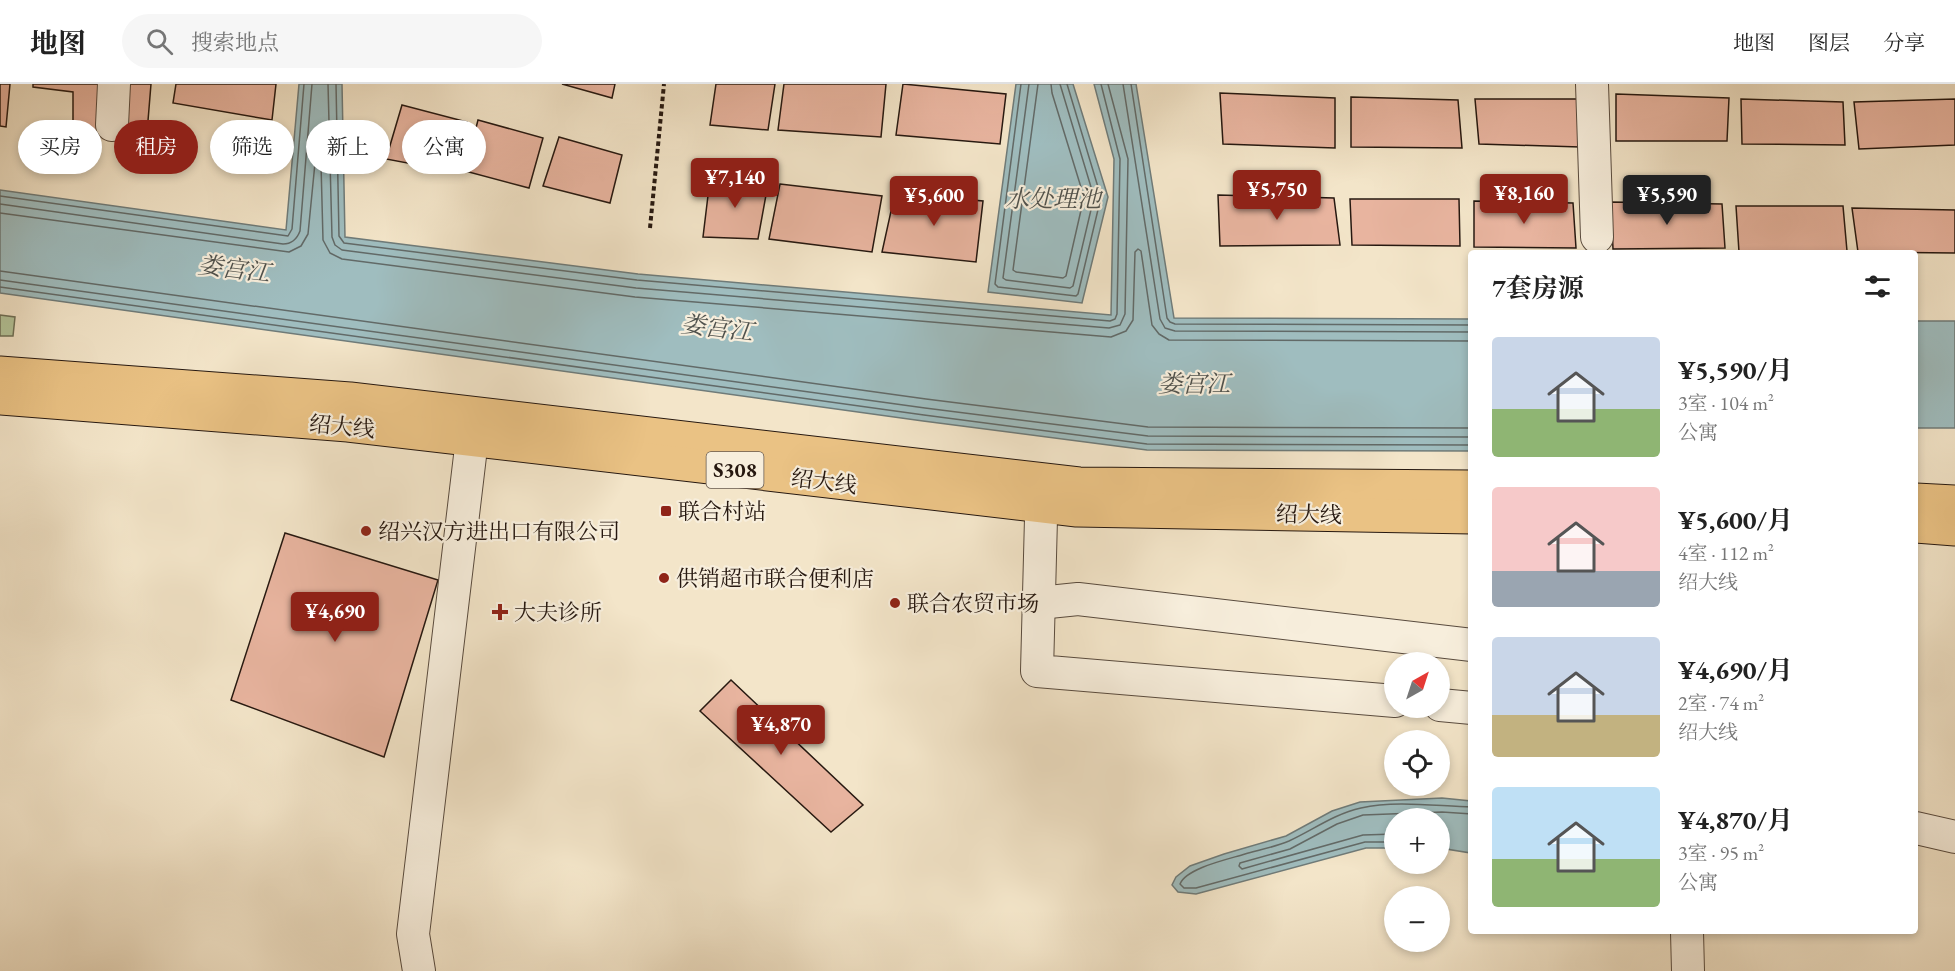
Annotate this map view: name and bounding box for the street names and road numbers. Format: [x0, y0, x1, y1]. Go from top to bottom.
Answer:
street label: 绍大线 [308, 409, 376, 444]
road number: S308 [706, 452, 764, 488]
street label: 绍大线 [789, 463, 858, 500]
street label: 绍大线 [1276, 499, 1342, 530]

